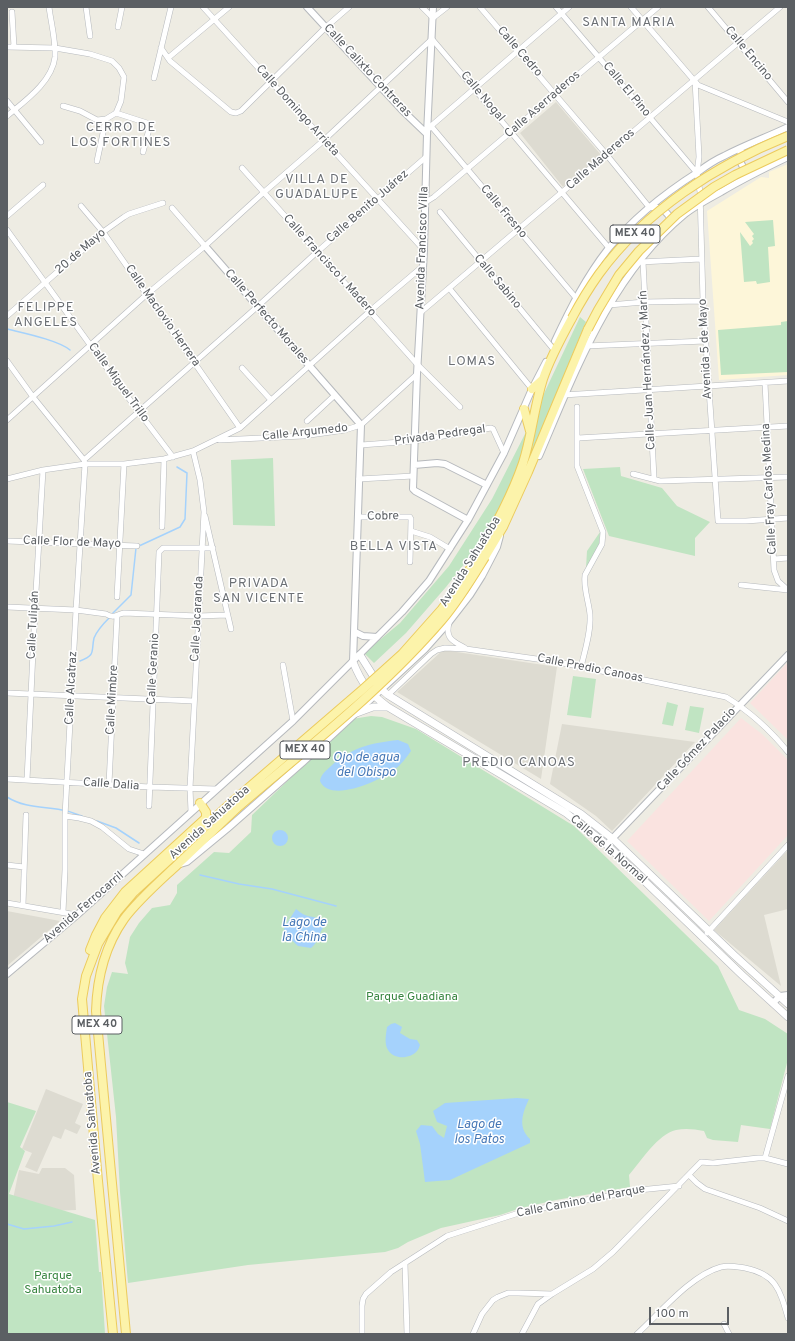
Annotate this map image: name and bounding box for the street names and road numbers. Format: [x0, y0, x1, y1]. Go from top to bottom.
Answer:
street label: Calle Calixto Contreras [320, 21, 414, 121]
street label: Calle Cedro [493, 24, 545, 80]
street label: Calle Encino [721, 24, 775, 84]
street label: Calle El Pino [599, 60, 653, 120]
street label: Calle Domingo Arrieta [252, 62, 342, 160]
street label: Calle Aserraderos [502, 68, 584, 142]
street label: Calle Nogal [457, 69, 507, 125]
street label: Calle Madereros [564, 126, 638, 194]
street label: Calle Benito Juárez [324, 167, 412, 247]
street label: Calle Fresno [476, 182, 530, 242]
street label: Avenida Francisco Villa [414, 186, 432, 310]
street label: Calle Francisco I. Madero [279, 212, 379, 320]
road number: MEX 40 [610, 225, 660, 243]
street label: 20 de Mayo [53, 226, 109, 278]
street label: Calle Sabino [470, 252, 524, 312]
street label: Calle Maclovio Herrera [121, 262, 203, 370]
street label: Calle Perfecto Morales [221, 267, 311, 367]
street label: Calle Juan Hernández y Marín [637, 290, 659, 450]
street label: Avenida 5 de Mayo [696, 298, 716, 400]
street label: Calle Miguel Trillo [84, 340, 152, 426]
street label: Calle Argumedo [261, 421, 349, 445]
street label: Privada Pedregal [394, 422, 486, 450]
street label: Calle Fray Carlos Medina [759, 423, 781, 555]
street label: Cobre [367, 510, 399, 524]
street label: Avenida Sahuatoba [437, 514, 505, 610]
street label: Calle Flor de Mayo [23, 534, 121, 552]
street label: Calle Jacaranda [189, 576, 207, 662]
street label: Calle Tulipán [25, 590, 43, 660]
street label: Calle Geranio [145, 633, 163, 705]
street label: Calle Alcatraz [63, 651, 81, 725]
street label: Calle Predio Canoas [536, 652, 644, 686]
street label: Calle Mimbre [104, 665, 122, 735]
street label: Calle Gómez Palacio [655, 705, 739, 795]
road number: MEX 40 [280, 741, 330, 759]
street label: Calle Dalia [82, 776, 140, 794]
street label: Avenida Sahuatoba [167, 783, 253, 863]
street label: Calle de la Normal [567, 813, 649, 887]
street label: Avenida Ferrocarril [41, 869, 127, 947]
road number: MEX 40 [72, 1016, 122, 1034]
street label: Avenida Sahuatoba [81, 1071, 105, 1175]
street label: Calle Camino del Parque [515, 1182, 647, 1222]

